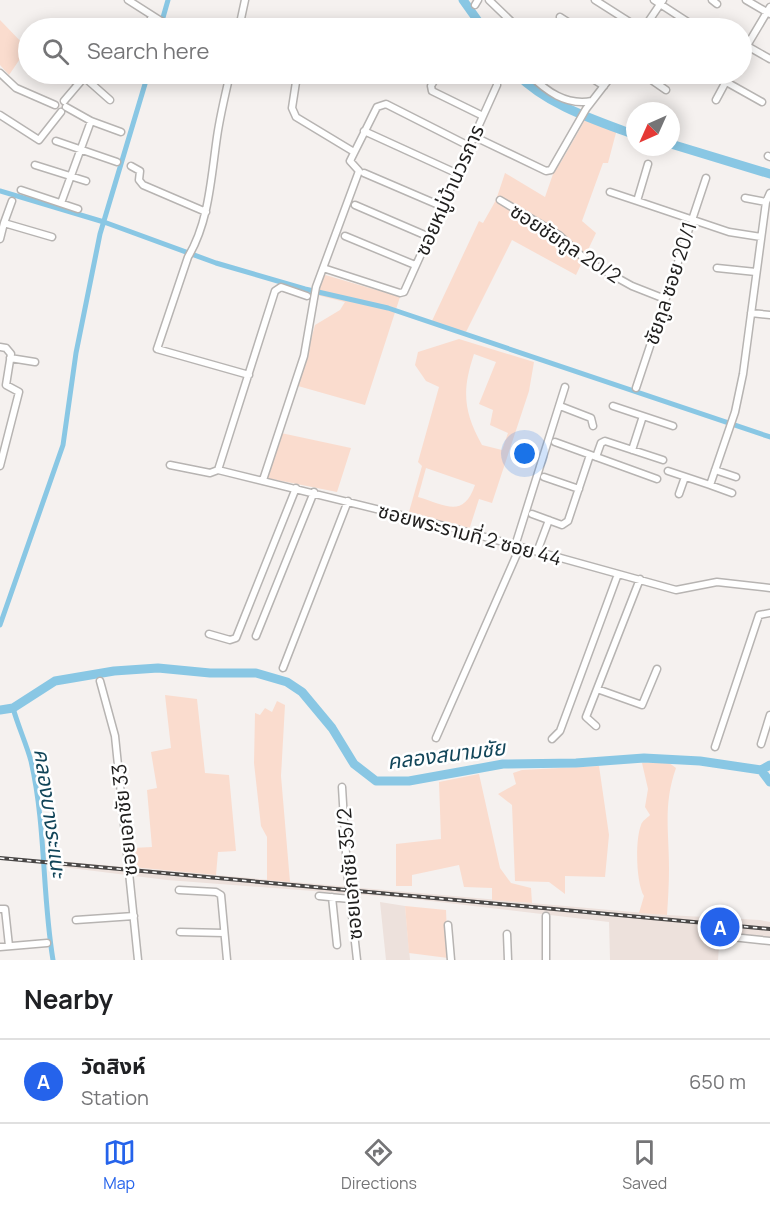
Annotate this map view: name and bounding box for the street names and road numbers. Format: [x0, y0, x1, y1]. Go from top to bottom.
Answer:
street label: ซอยหมู่บ้านวรการ [408, 120, 490, 260]
street label: ซอยชัยกูล 20/2 [505, 197, 627, 289]
street label: ชัยกูล ซอย 20/1 [637, 218, 703, 348]
street label: ซอยพระรามที่ 2 ซอย 44 [375, 497, 565, 571]
street label: ซอยเอกชัย 33 [105, 763, 143, 877]
street label: ซอยเอกชัย 35/2 [330, 807, 368, 941]

